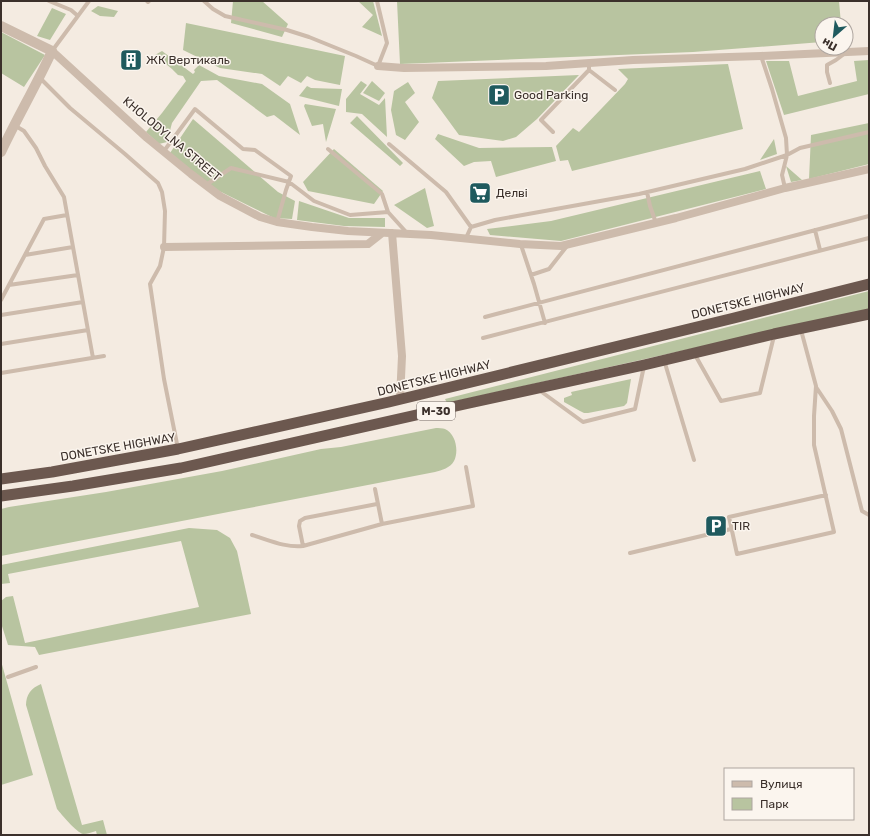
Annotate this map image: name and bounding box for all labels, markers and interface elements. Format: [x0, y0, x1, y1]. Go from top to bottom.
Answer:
north arrow [814, 16, 854, 56]
text: Пн [820, 35, 839, 54]
building icon: ЖК Вертикаль [118, 47, 144, 73]
place label: ЖК Вертикаль [146, 53, 230, 67]
parking icon: Good Parking [486, 82, 512, 108]
place label: Good Parking [514, 88, 588, 102]
street label: KHOLODYLNA STREET [120, 94, 224, 184]
supermarket icon: Делві [467, 180, 493, 206]
place label: Делві [496, 186, 528, 200]
street label: DONETSKE HIGHWAY [690, 280, 806, 322]
street label: DONETSKE HIGHWAY [376, 357, 492, 399]
road number: М-30 [417, 402, 455, 420]
street label: DONETSKE HIGHWAY [59, 430, 177, 464]
parking icon: TIR [703, 513, 729, 539]
place label: TIR [732, 519, 750, 533]
legend [724, 768, 854, 820]
text: Вулиця [760, 777, 802, 791]
text: Парк [760, 797, 789, 811]

